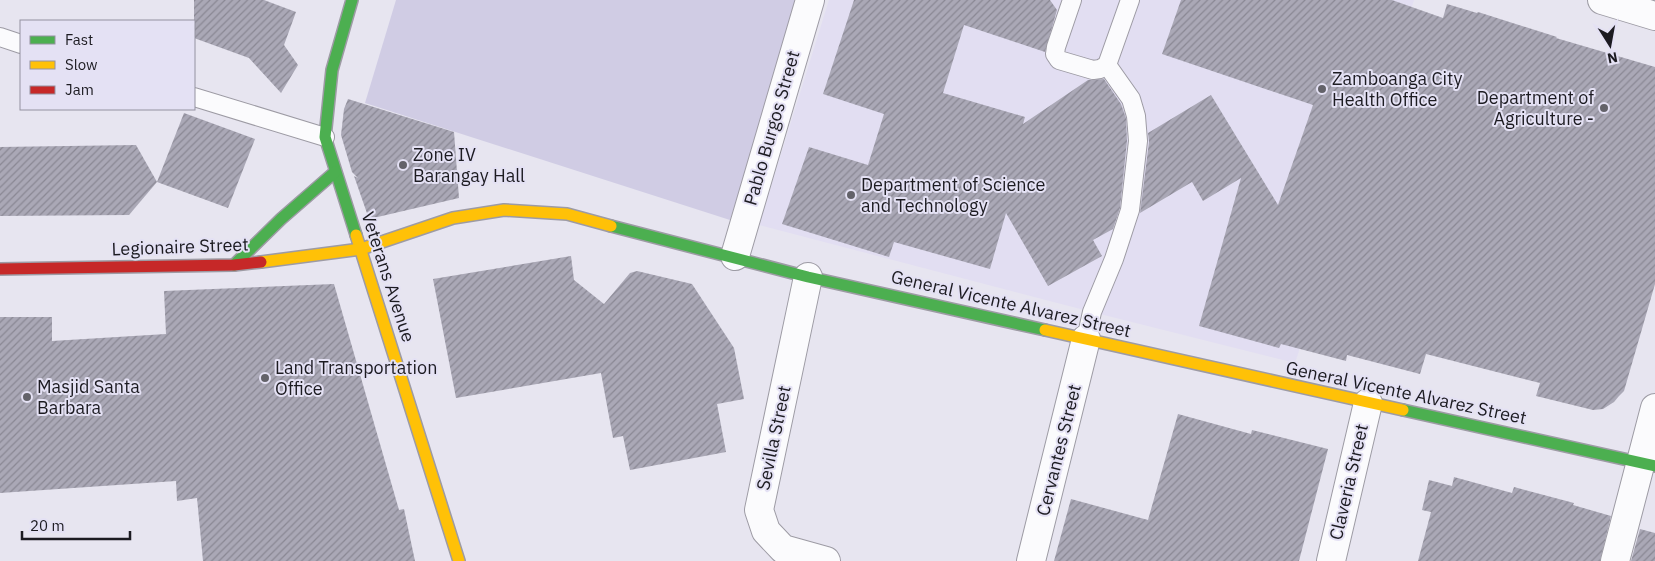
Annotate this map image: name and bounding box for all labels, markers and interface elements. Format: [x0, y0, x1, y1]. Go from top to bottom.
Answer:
legend [20, 20, 195, 110]
north arrow [1585, 20, 1635, 70]
text: Fast [65, 30, 93, 49]
street label: Pablo Burgos Street [738, 48, 805, 208]
text: N [1606, 48, 1619, 68]
text: Slow [65, 55, 98, 74]
place label: Zamboanga City Health Office [1332, 67, 1462, 111]
text: Jam [65, 80, 94, 99]
marker: Zamboanga City Health Office [1316, 83, 1328, 95]
place label: Department of Agriculture - [1477, 86, 1594, 130]
marker: Department of Agriculture - [1598, 102, 1610, 114]
place label: Zone IV Barangay Hall [413, 143, 525, 187]
marker: Zone IV Barangay Hall [397, 159, 409, 171]
place label: Department of Science and Technology [861, 173, 1046, 217]
marker: Department of Science and Technology [845, 189, 857, 201]
street label: Veterans Avenue [357, 209, 420, 345]
street label: Legionaire Street [111, 233, 249, 260]
street label: General Vicente Alvarez Street [889, 265, 1133, 342]
place label: Land Transportation Office [275, 356, 437, 400]
street label: General Vicente Alvarez Street [1284, 356, 1529, 429]
marker: Land Transportation Office [259, 372, 271, 384]
place label: Masjid Santa Barbara [37, 375, 140, 419]
street label: Cervantes Street [1031, 382, 1086, 518]
street label: Sevilla Street [751, 383, 796, 492]
marker: Masjid Santa Barbara [21, 391, 33, 403]
street label: Claveria Street [1324, 422, 1373, 542]
scale bar [22, 508, 130, 540]
text: 20 m [30, 516, 65, 535]

